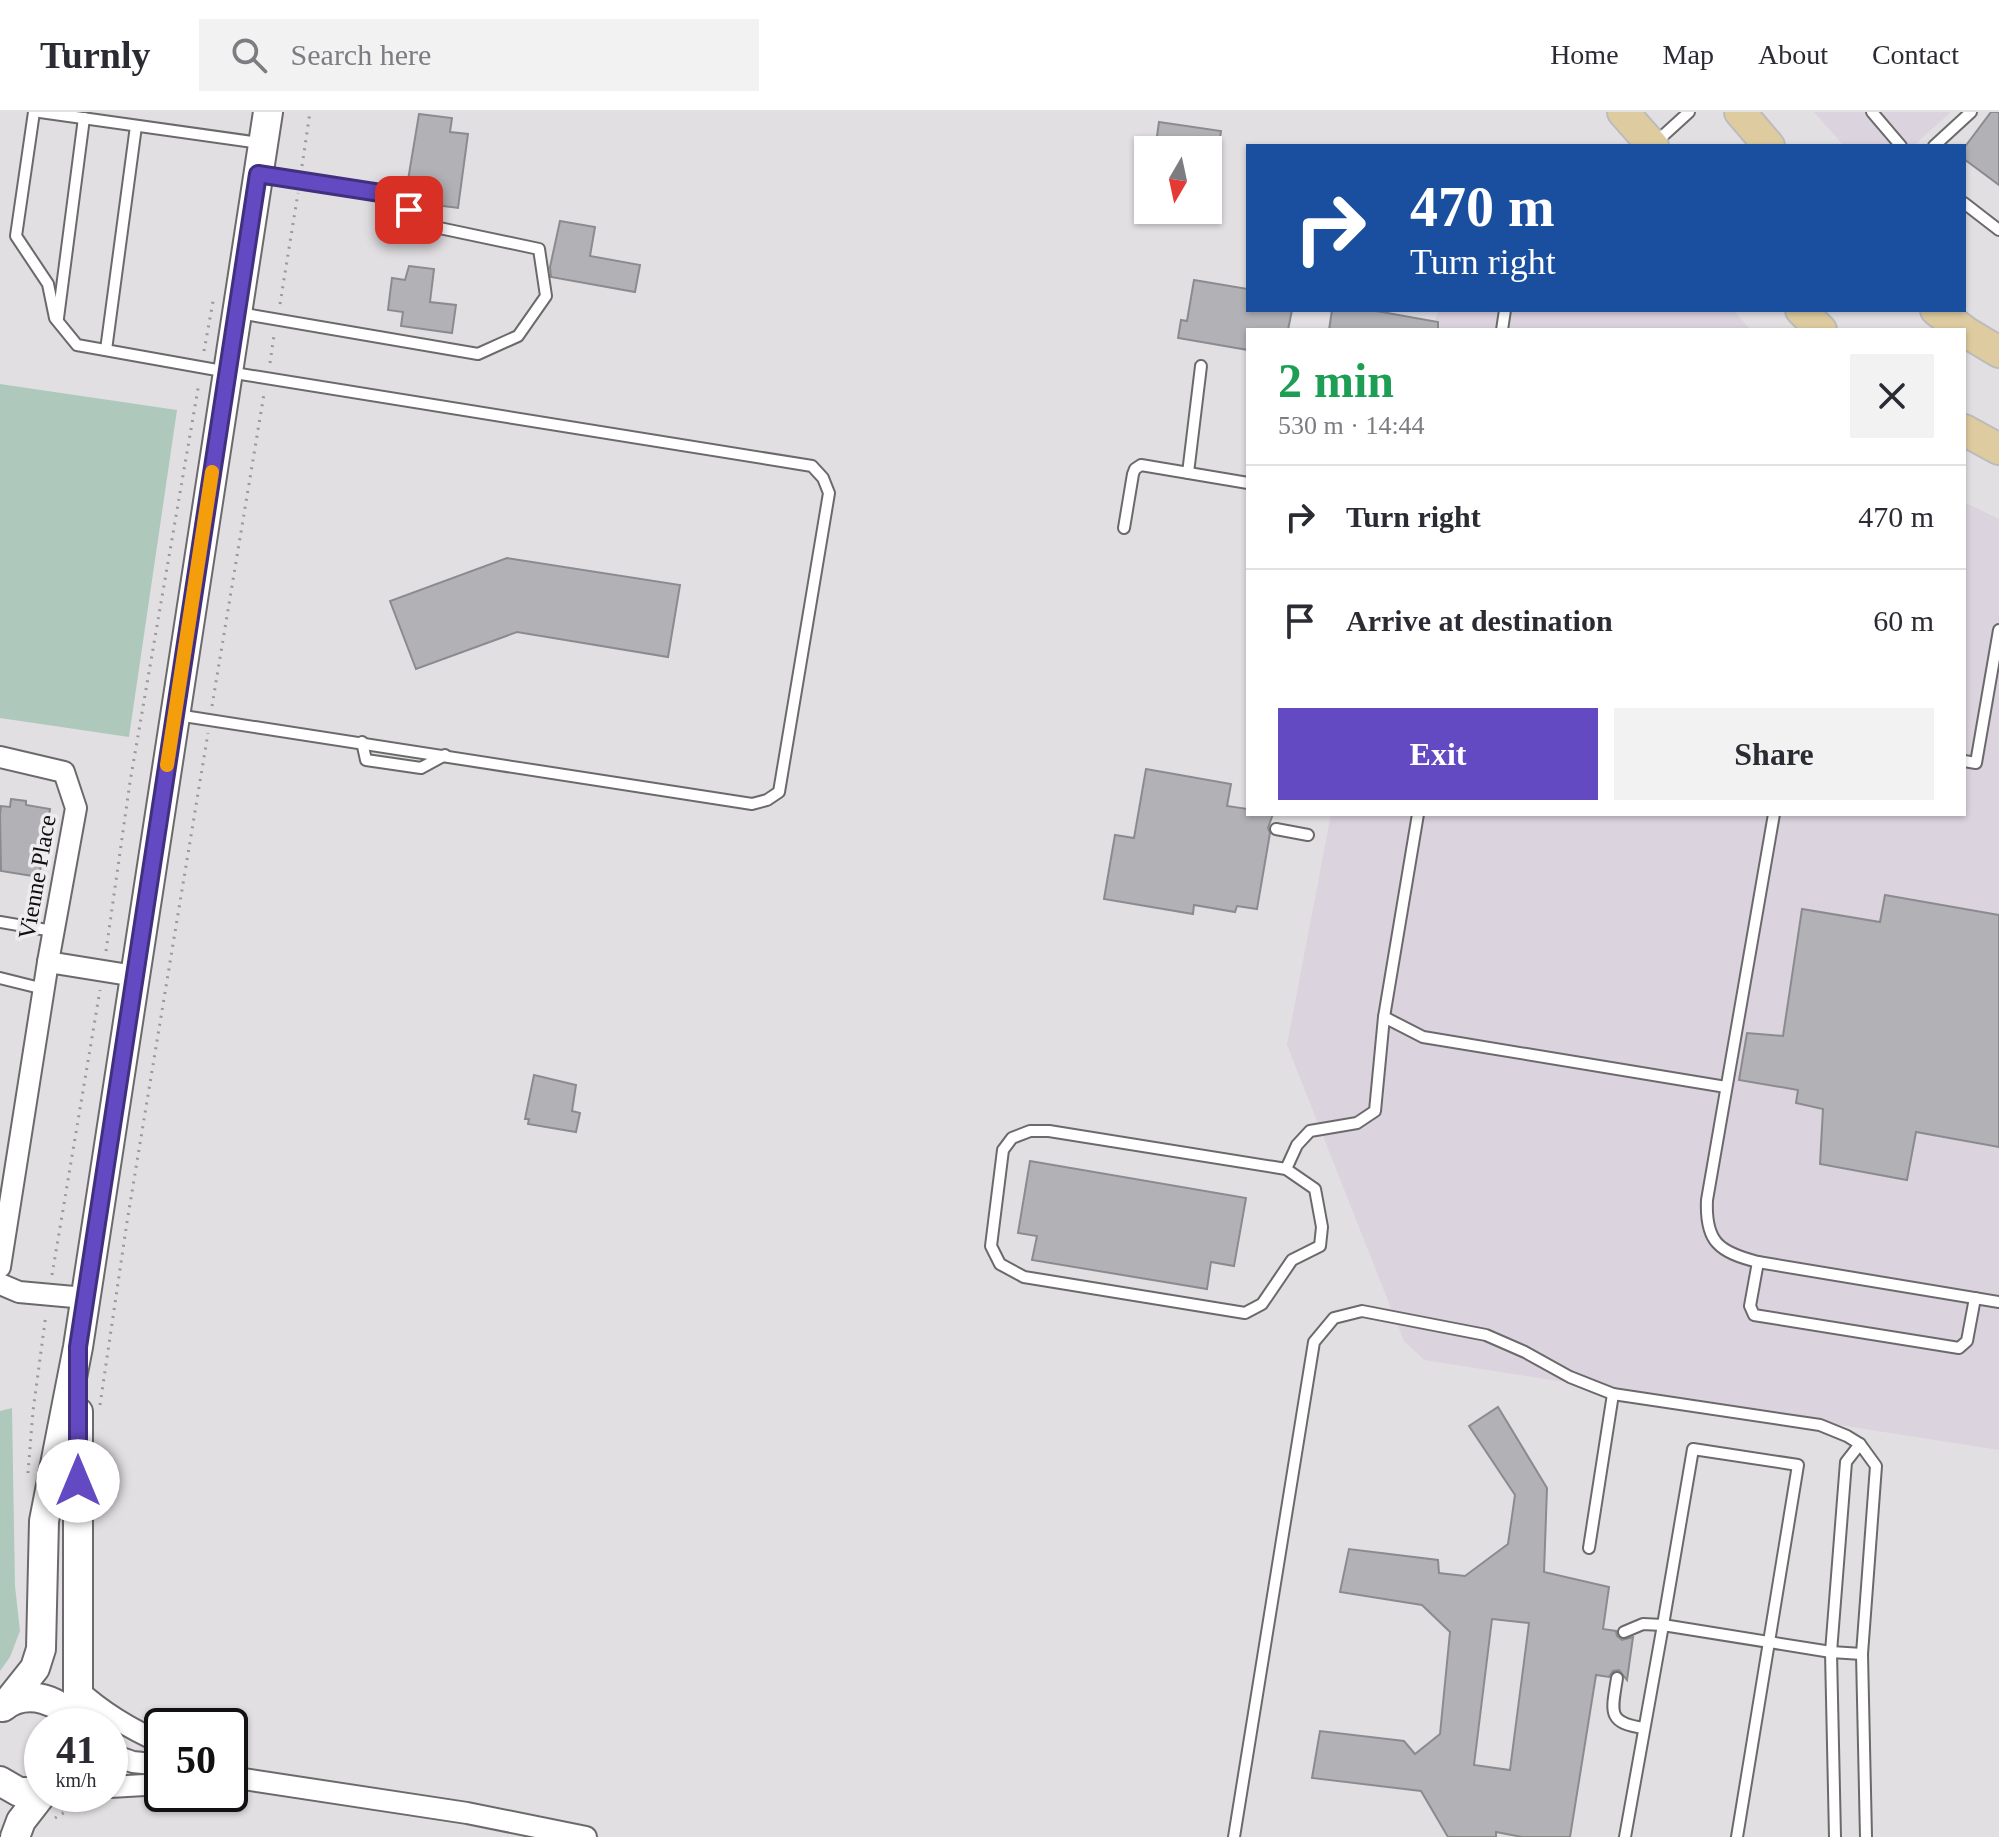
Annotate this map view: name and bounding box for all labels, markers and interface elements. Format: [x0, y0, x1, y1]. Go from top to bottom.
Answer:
search box [199, 19, 759, 91]
icon: search [227, 33, 271, 77]
text: Turnly [40, 34, 151, 76]
text: Search here [291, 38, 431, 71]
text: Home [1550, 39, 1619, 70]
text: Map [1663, 39, 1714, 70]
text: About [1758, 39, 1828, 70]
text: Contact [1872, 39, 1959, 70]
north arrow [1134, 136, 1222, 224]
map controls [1134, 136, 1222, 224]
pin [375, 176, 443, 244]
icon: right [1278, 176, 1382, 280]
text: 470 m [1410, 176, 1555, 238]
icon: arrive [387, 188, 431, 232]
text: Turn right [1410, 242, 1556, 282]
text: 2 min [1278, 354, 1394, 407]
button: close [1850, 354, 1934, 438]
text: 530 m · 14:44 [1278, 411, 1425, 440]
icon: right [1278, 495, 1322, 539]
text: Turn right [1346, 500, 1481, 533]
text: 470 m [1858, 500, 1934, 533]
icon: arrive [1278, 599, 1322, 643]
text: Arrive at destination [1346, 604, 1613, 637]
text: 60 m [1873, 604, 1934, 637]
button: Exit [1278, 708, 1598, 800]
button: Share [1614, 708, 1934, 800]
street label: Vienne Place [13, 813, 61, 941]
position arrow [36, 1439, 120, 1523]
speed limit sign: 50 [144, 1708, 248, 1812]
text: 41 [56, 1727, 96, 1772]
text: km/h [55, 1769, 97, 1791]

